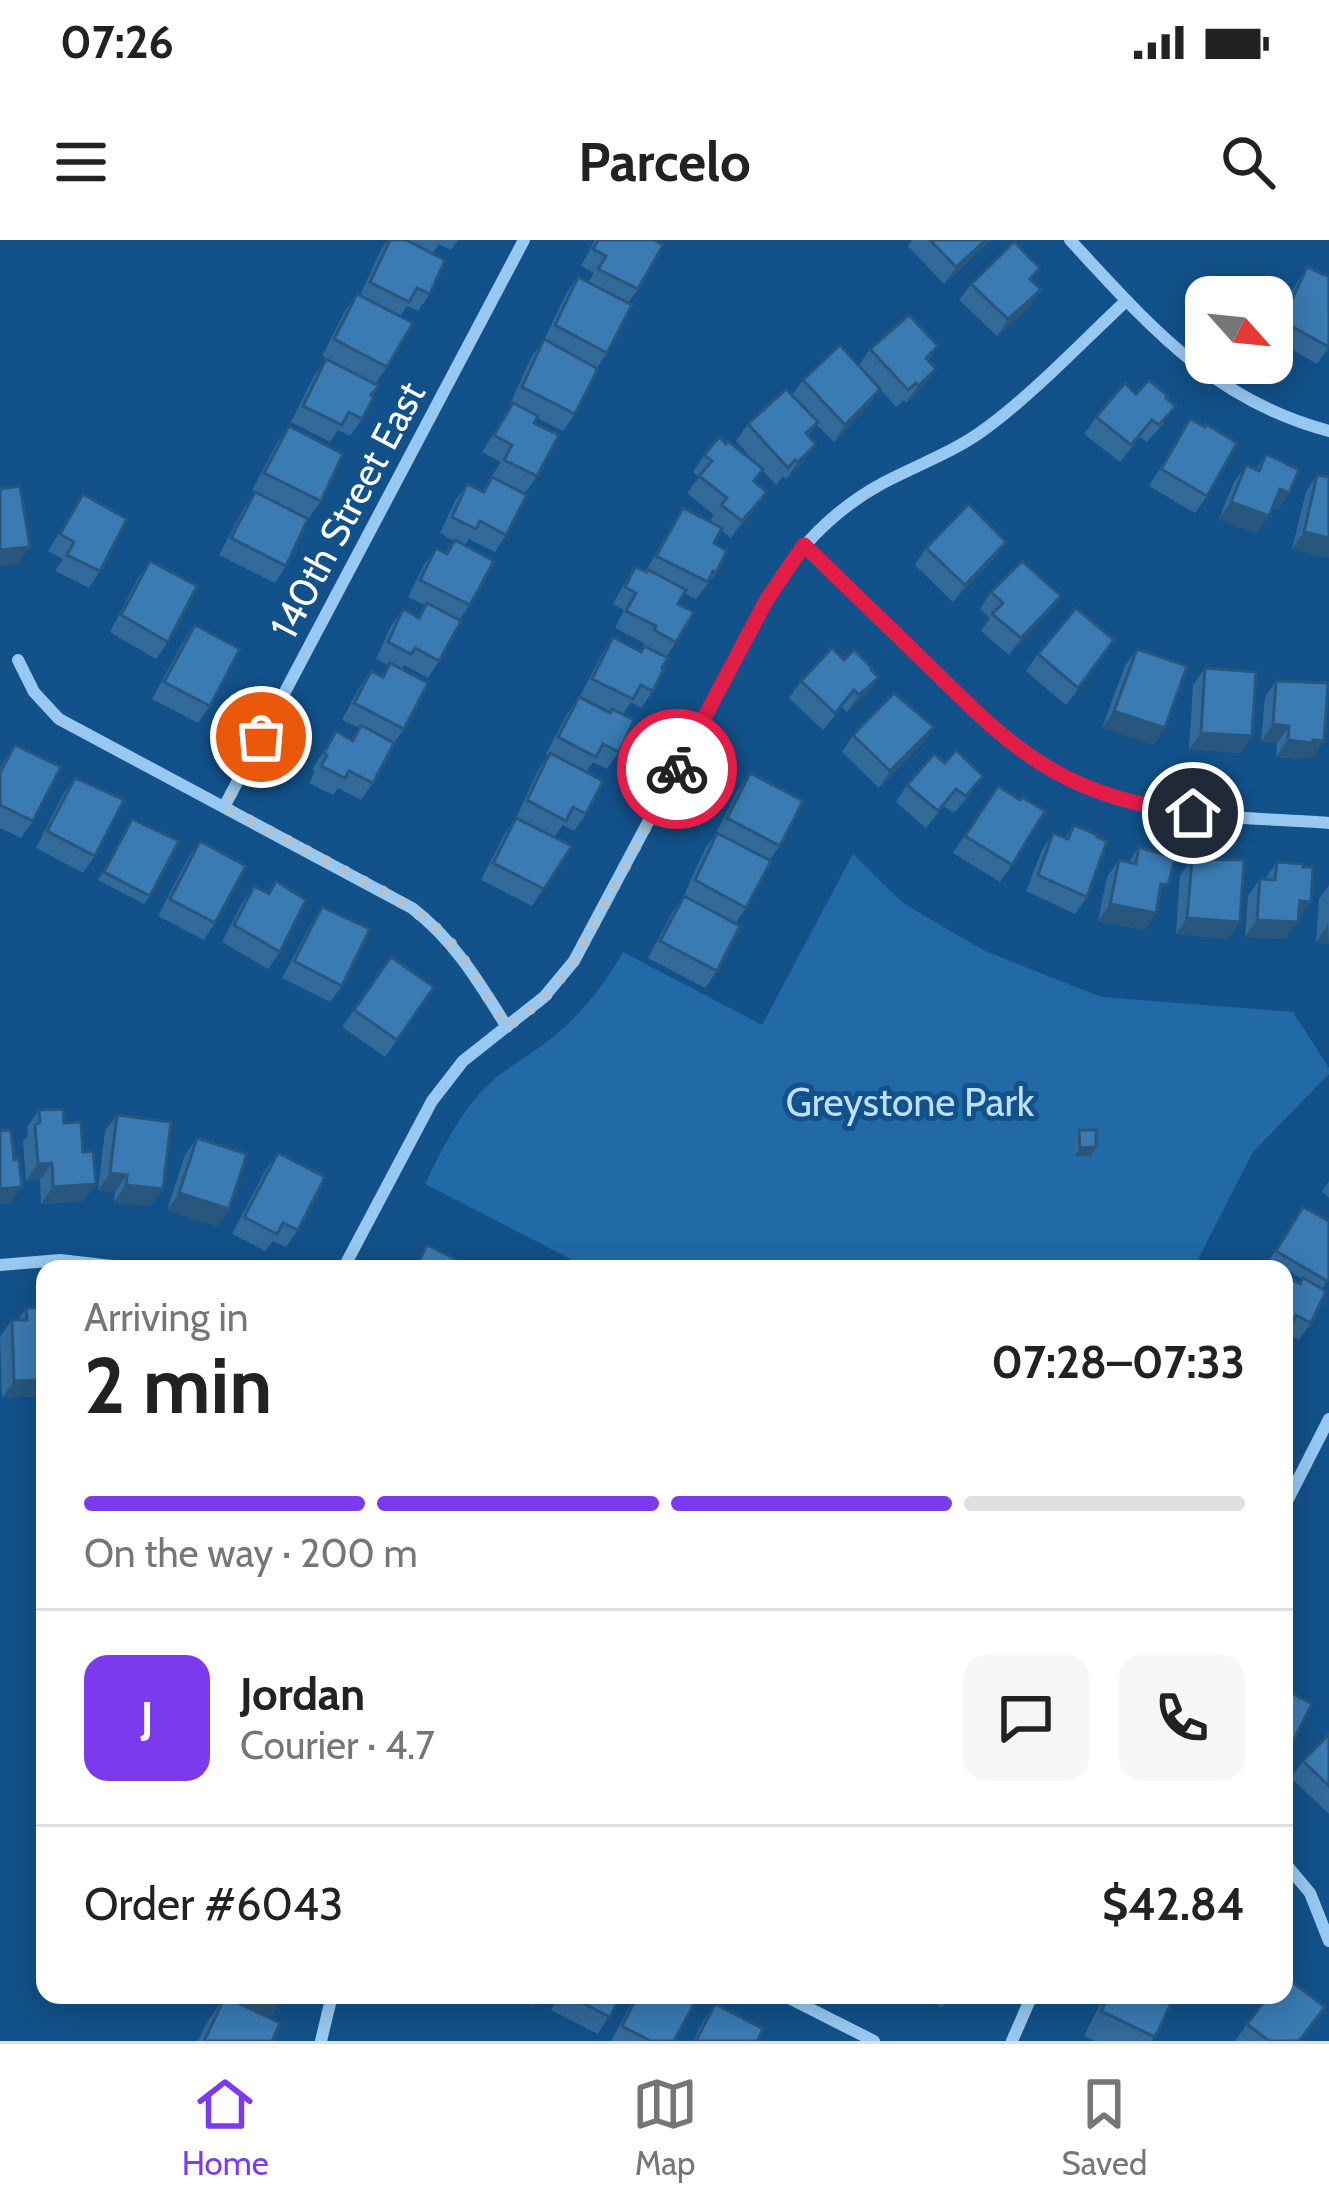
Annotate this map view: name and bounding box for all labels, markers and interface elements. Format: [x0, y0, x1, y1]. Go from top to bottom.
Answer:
text: 07:26 [60, 15, 174, 69]
icon: menu [48, 129, 114, 195]
text: Parcelo [578, 129, 751, 195]
icon: search [1215, 129, 1281, 195]
north arrow [1185, 276, 1293, 384]
map controls [1185, 276, 1293, 384]
street label: 140th Street East [259, 373, 435, 647]
pin [210, 686, 312, 788]
icon: bag [228, 704, 294, 770]
courier [617, 709, 737, 829]
icon: bike [644, 736, 710, 802]
pin [1142, 762, 1244, 864]
icon: home [1160, 780, 1226, 846]
park label: Greystone Park [786, 1078, 1035, 1126]
text: Arriving in [84, 1293, 248, 1341]
text: 07:28–07:33 [991, 1335, 1245, 1389]
text: 2 min [84, 1338, 272, 1433]
text: On the way · 200 m [84, 1529, 418, 1577]
button: chat [963, 1655, 1089, 1781]
button: phone [1119, 1655, 1245, 1781]
text: Jordan [240, 1667, 365, 1721]
text: J [141, 1691, 153, 1745]
text: Courier · 4.7 [240, 1721, 435, 1769]
text: Order #6043 [84, 1877, 343, 1931]
text: $42.84 [1102, 1877, 1245, 1931]
tab: Home [182, 2071, 269, 2183]
tab: Map [632, 2071, 698, 2183]
tab: Saved [1062, 2071, 1147, 2183]

